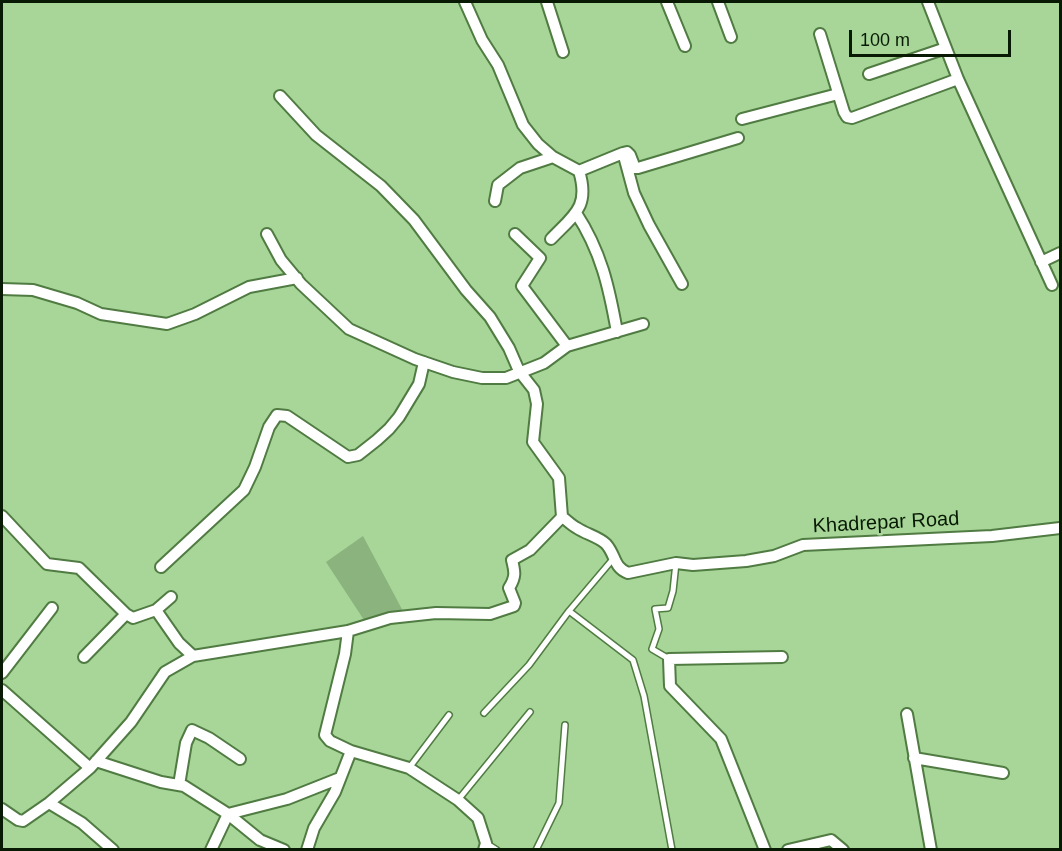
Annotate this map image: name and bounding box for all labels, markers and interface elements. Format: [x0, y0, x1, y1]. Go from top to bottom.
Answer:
scale bar [852, 18, 1014, 56]
text: 100 m [860, 30, 910, 50]
street label: Khadrepar Road [812, 507, 960, 539]

